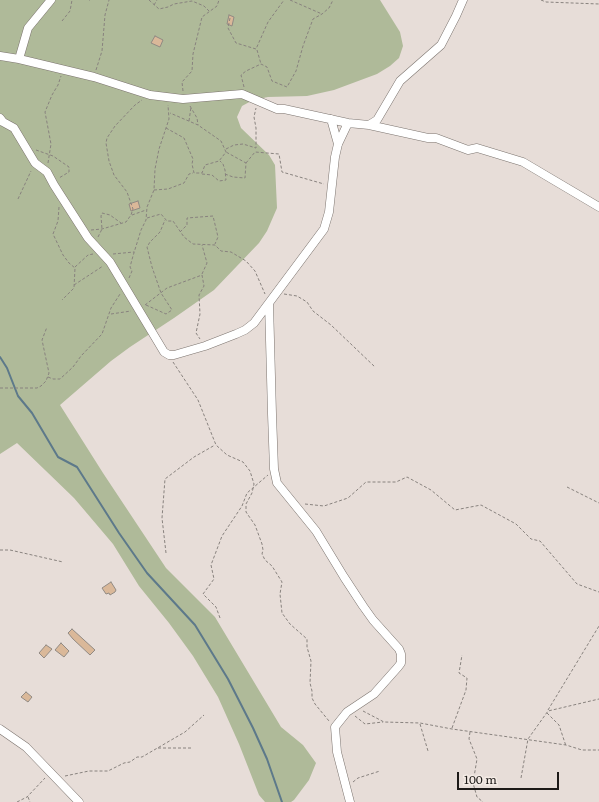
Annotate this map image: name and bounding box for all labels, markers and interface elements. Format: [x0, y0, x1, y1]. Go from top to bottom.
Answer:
scale bar [459, 764, 561, 790]
text: 100 m [464, 770, 497, 788]

